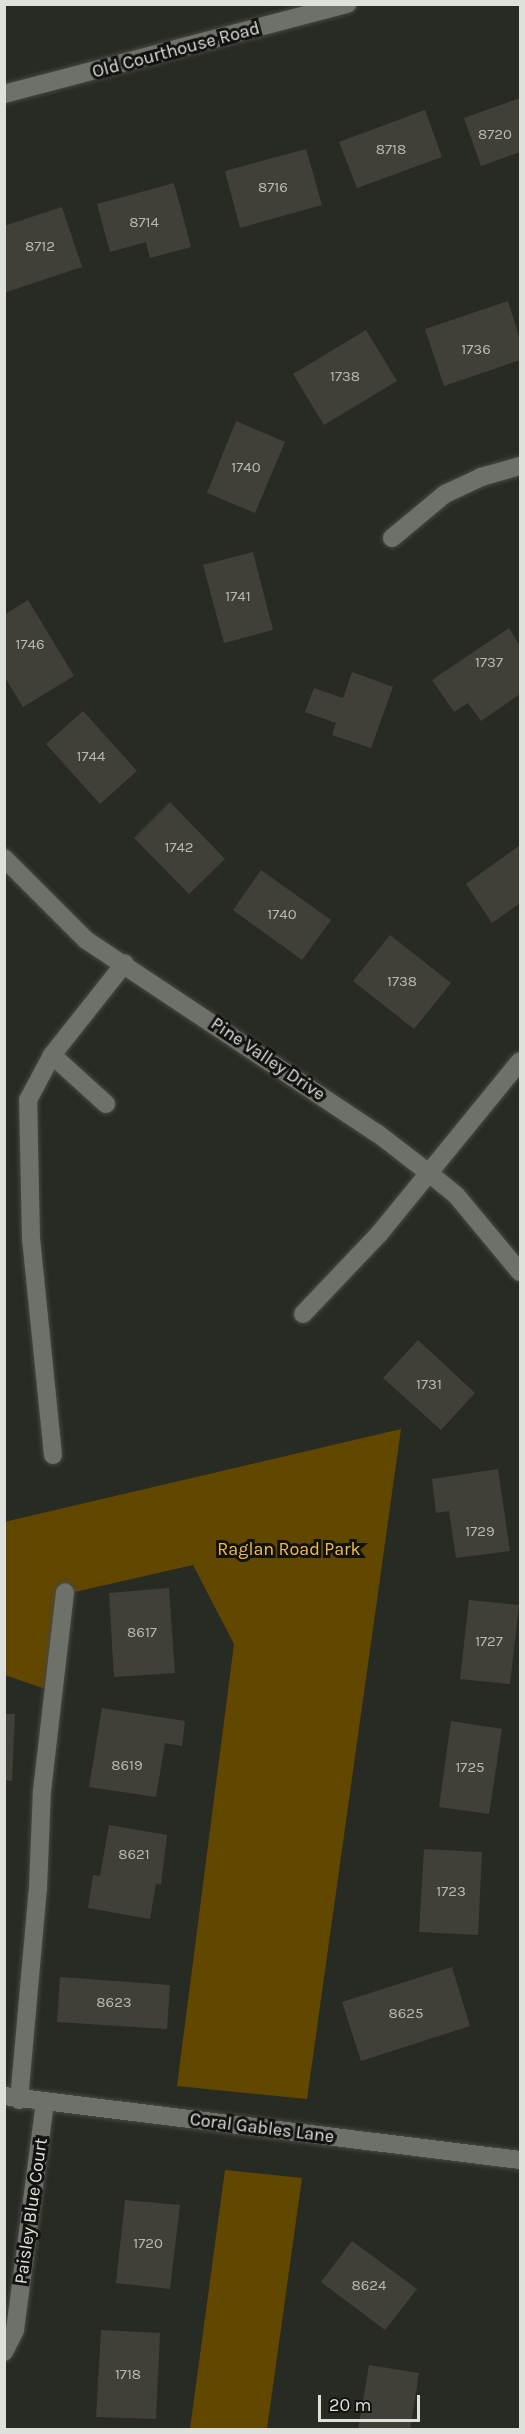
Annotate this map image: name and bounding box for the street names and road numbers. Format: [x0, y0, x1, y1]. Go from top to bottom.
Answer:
street label: Old Courthouse Road [90, 17, 262, 83]
street label: Pine Valley Drive [207, 1013, 329, 1105]
street label: Coral Gables Lane [189, 2108, 335, 2148]
street label: Paisley Blue Court [10, 2137, 52, 2285]

